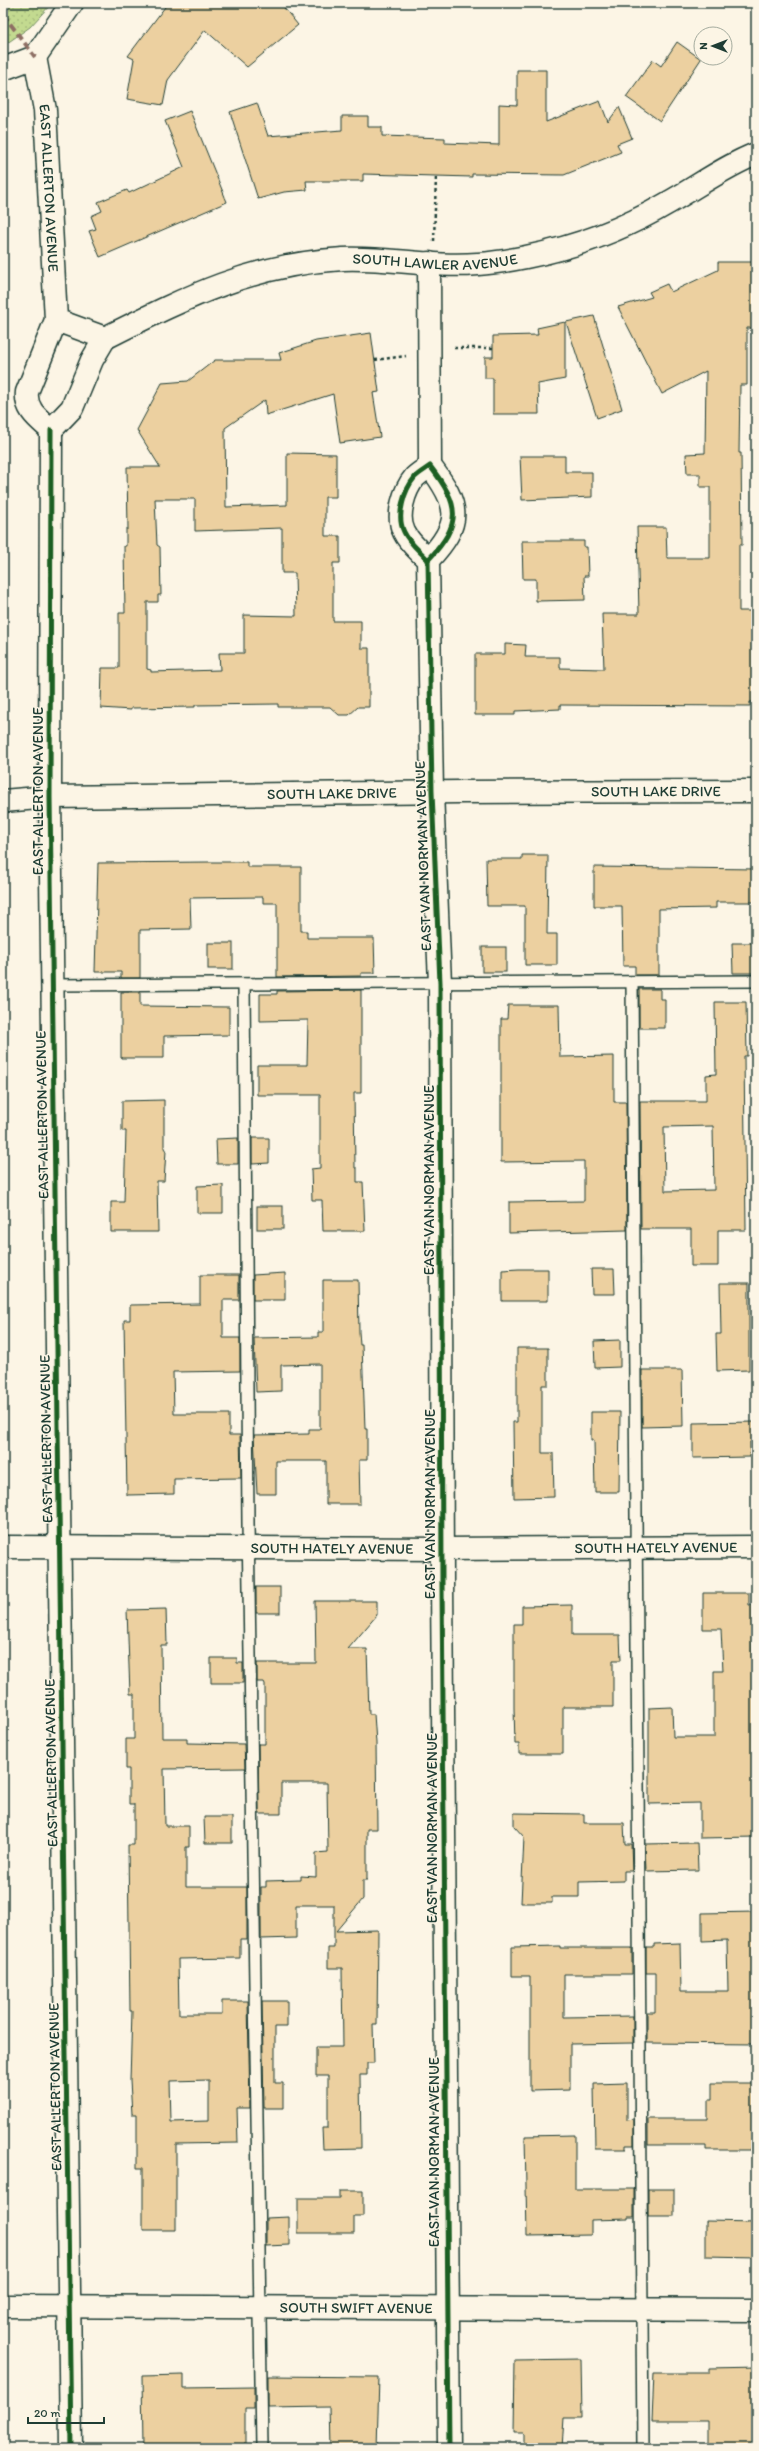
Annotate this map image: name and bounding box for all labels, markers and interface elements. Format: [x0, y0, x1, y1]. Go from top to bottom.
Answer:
north arrow [693, 26, 733, 66]
text: N [697, 42, 710, 50]
street label: EAST ALLERTON AVENUE [35, 102, 62, 273]
street label: SOUTH LAWLER AVENUE [353, 250, 519, 274]
street label: EAST ALLERTON AVENUE [29, 707, 47, 875]
street label: EAST VAN NORMAN AVENUE [411, 761, 435, 951]
street label: SOUTH LAKE DRIVE [591, 782, 721, 801]
street label: SOUTH LAKE DRIVE [267, 784, 397, 803]
street label: EAST ALLERTON AVENUE [32, 1031, 52, 1199]
street label: EAST VAN NORMAN AVENUE [420, 1085, 438, 1275]
street label: EAST ALLERTON AVENUE [36, 1355, 56, 1523]
street label: EAST VAN NORMAN AVENUE [421, 1409, 439, 1599]
street label: SOUTH HATELY AVENUE [574, 1538, 738, 1557]
street label: SOUTH HATELY AVENUE [250, 1539, 414, 1558]
street label: EAST ALLERTON AVENUE [41, 1679, 61, 1847]
street label: EAST VAN NORMAN AVENUE [423, 1733, 441, 1923]
street label: EAST ALLERTON AVENUE [45, 2003, 65, 2171]
street label: EAST VAN NORMAN AVENUE [425, 2057, 443, 2247]
street label: SOUTH SWIFT AVENUE [279, 2298, 433, 2317]
scale bar [28, 2399, 104, 2425]
text: 20 m [34, 2406, 61, 2420]

